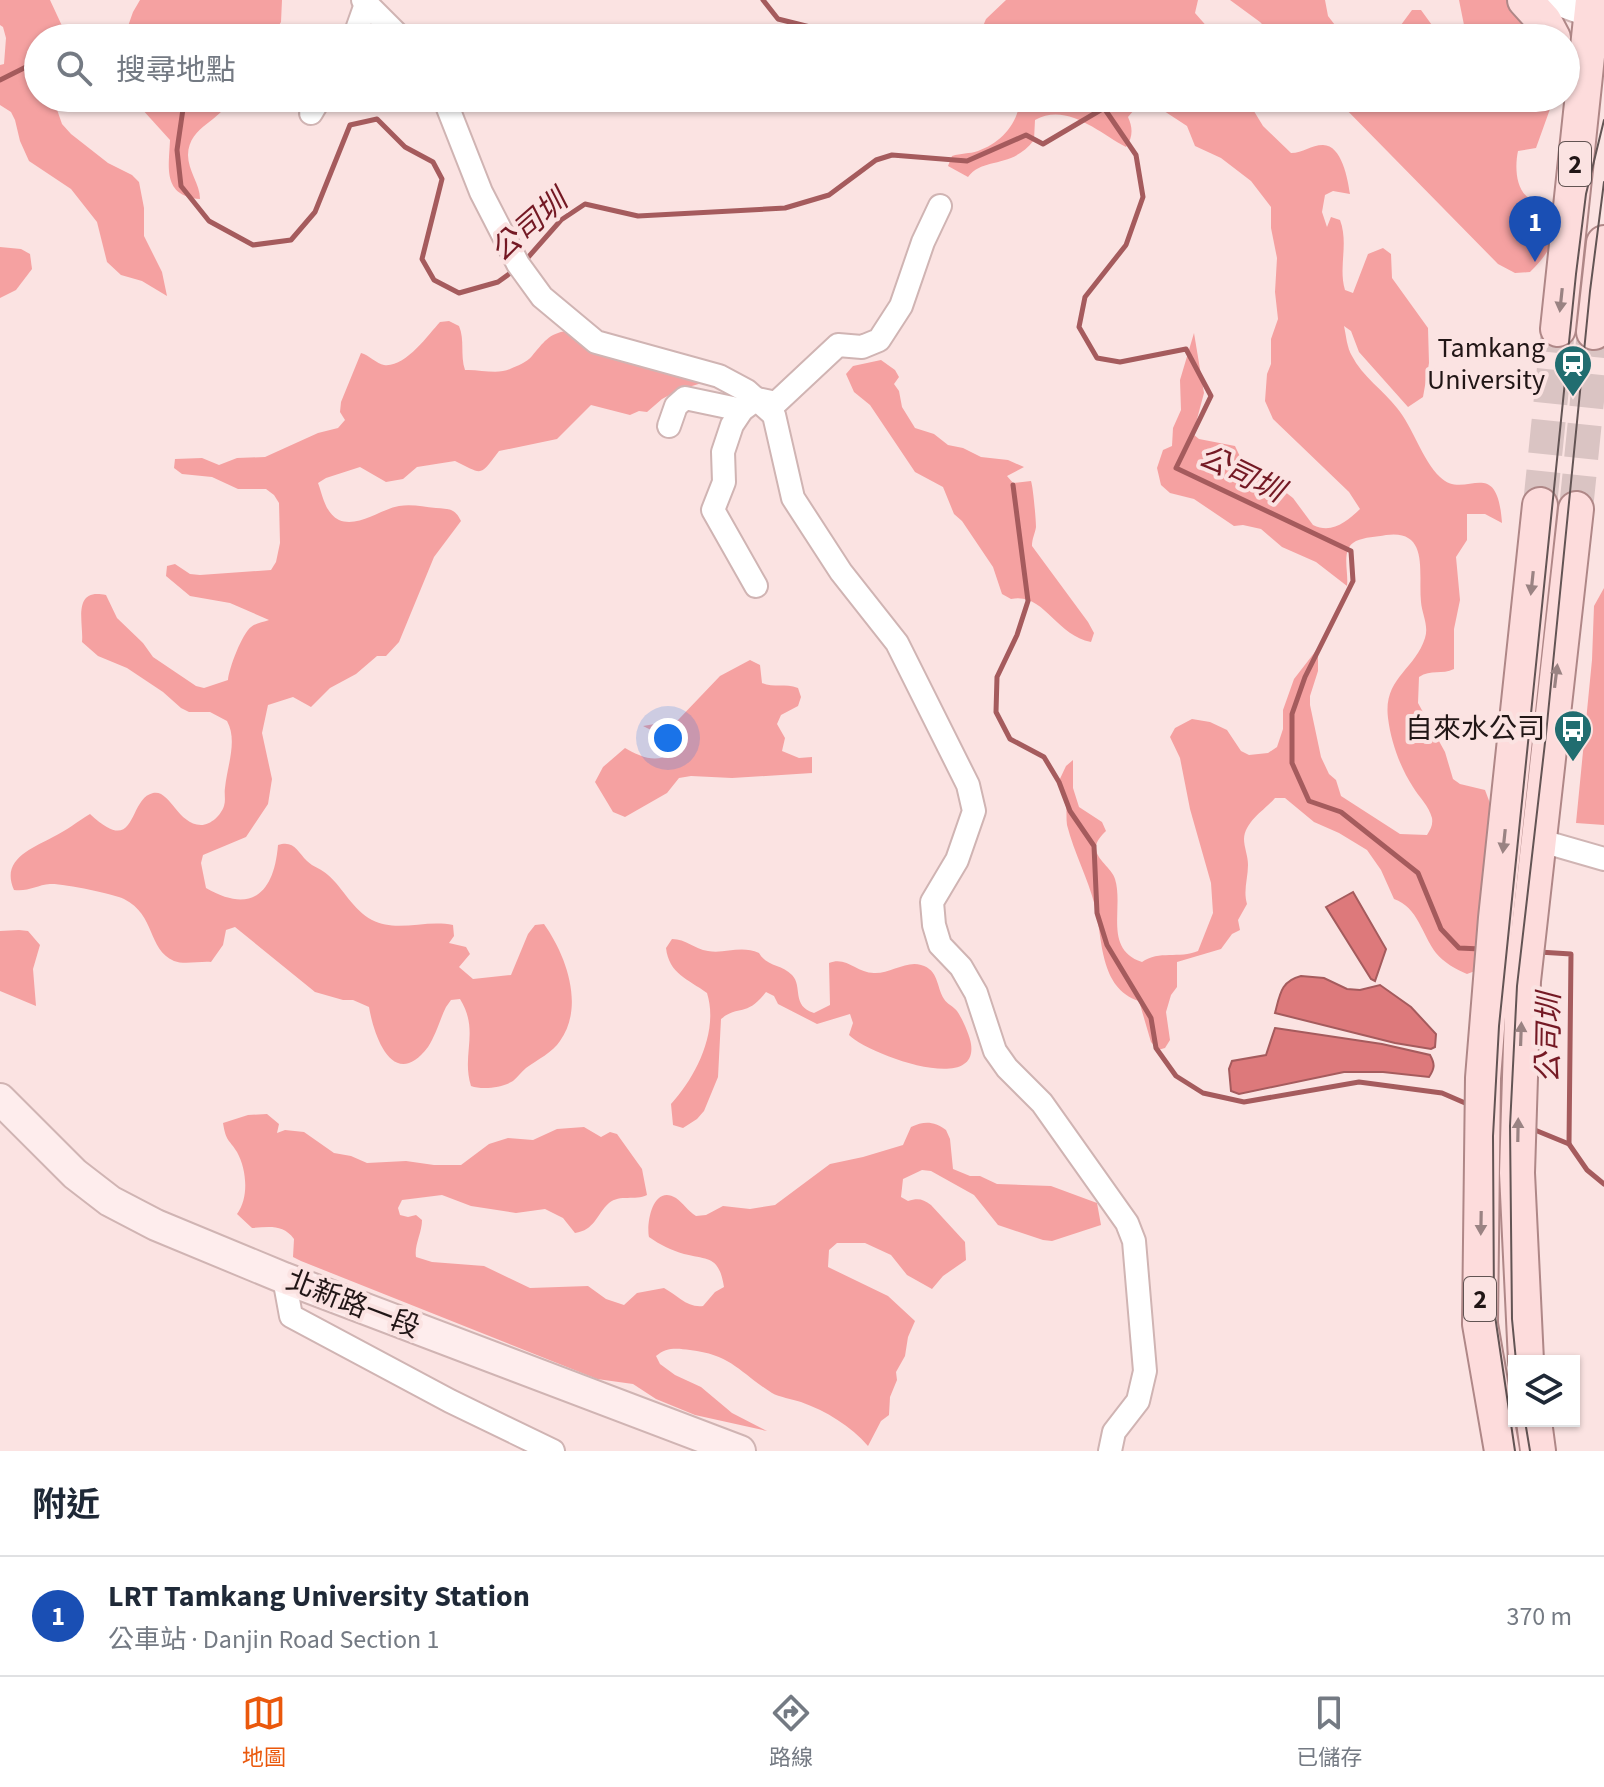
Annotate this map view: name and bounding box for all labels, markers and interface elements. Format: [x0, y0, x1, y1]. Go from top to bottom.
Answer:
search box [24, 24, 1580, 112]
icon: search [52, 46, 96, 90]
text: 搜尋地點 [116, 49, 236, 92]
road number: 2 [1559, 142, 1591, 186]
water label: 公司圳 [481, 178, 580, 272]
pin: 1 [1509, 196, 1561, 262]
one-way arrow [1555, 288, 1568, 313]
place label: Tamkang University [1427, 328, 1545, 400]
station icon: Tamkang University [1552, 343, 1594, 398]
water label: 公司圳 [1191, 435, 1294, 515]
one-way arrow [1526, 571, 1539, 596]
one-way arrow [1550, 663, 1563, 688]
bus stop icon: 自來水公司 [1552, 708, 1594, 763]
place label: 自來水公司 [1405, 709, 1545, 749]
your location [648, 718, 688, 758]
one-way arrow [1498, 829, 1511, 854]
water label: 公司圳 [1527, 989, 1571, 1083]
one-way arrow [1515, 1021, 1528, 1046]
one-way arrow [1512, 1117, 1524, 1142]
one-way arrow [1475, 1211, 1487, 1236]
street label: 北新路一段 [280, 1260, 426, 1348]
road number: 2 [1464, 1277, 1496, 1321]
map controls [1508, 1355, 1580, 1427]
button: layers [1508, 1355, 1580, 1427]
text: 附近 [32, 1481, 100, 1530]
text: LRT Tamkang University Station [108, 1575, 530, 1618]
text: 1 [51, 1598, 65, 1635]
text: 370 m [1506, 1598, 1572, 1635]
text: 公車站 · Danjin Road Section 1 [108, 1621, 439, 1658]
tab: 地圖 [242, 1691, 286, 1774]
tab: 路線 [769, 1691, 813, 1774]
tab: 已儲存 [1296, 1691, 1362, 1774]

